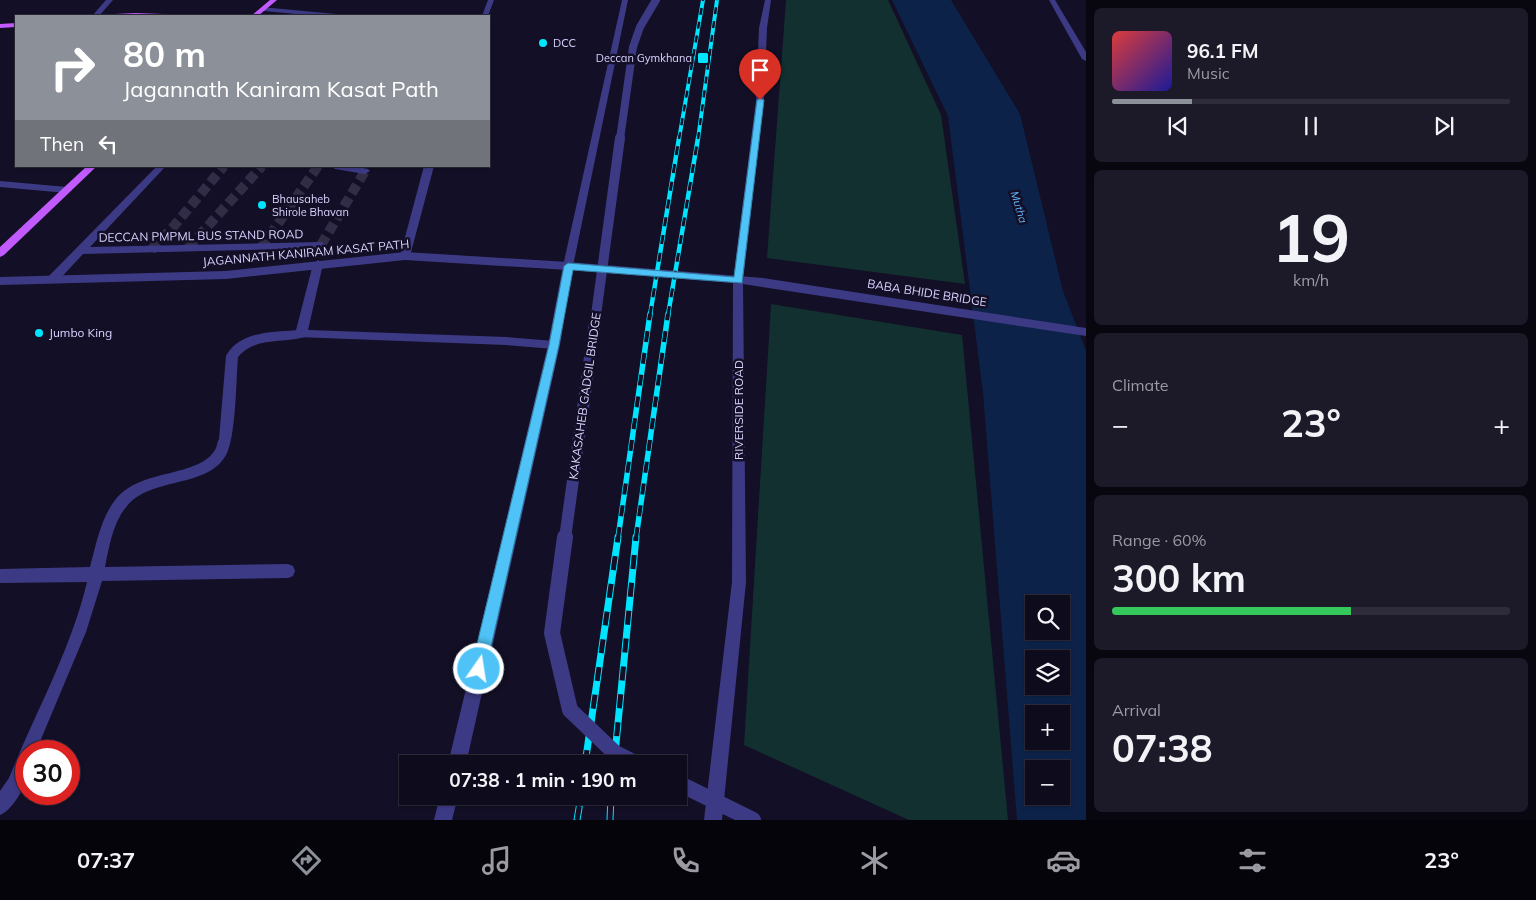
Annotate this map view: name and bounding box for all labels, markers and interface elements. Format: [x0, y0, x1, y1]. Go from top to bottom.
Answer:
text: 80 m [123, 32, 206, 76]
icon: right [40, 35, 105, 100]
place label: DCC [553, 36, 576, 50]
marker: DCC [537, 37, 549, 49]
text: 96.1 FM [1187, 39, 1259, 63]
pin [739, 49, 781, 100]
place label: Deccan Gymkhana [596, 51, 692, 65]
marker: Deccan Gymkhana [696, 51, 710, 65]
icon: arrive [746, 56, 774, 84]
text: Music [1187, 63, 1230, 83]
text: Jagannath Kaniram Kasat Path [123, 75, 439, 103]
icon: previous [1164, 112, 1192, 140]
icon: pause [1297, 112, 1325, 140]
icon: next [1430, 112, 1458, 140]
icon: left [94, 130, 122, 158]
text: Then [40, 132, 84, 156]
water label: Mutha [1008, 189, 1031, 225]
place label: Bhausaheb Shirole Bhavan [272, 192, 349, 219]
text: 19 [1272, 197, 1350, 278]
marker: Bhausaheb Shirole Bhavan [256, 199, 268, 211]
street label: DECCAN PMPML BUS STAND ROAD [98, 226, 304, 245]
street label: JAGANNATH KANIRAM KASAT PATH [202, 236, 410, 269]
text: km/h [1293, 270, 1329, 290]
street label: BABA BHIDE BRIDGE [866, 276, 988, 309]
street label: KAKASAHEB GADGIL BRIDGE [565, 312, 604, 480]
place label: Jumbo King [49, 325, 112, 340]
marker: Jumbo King [33, 327, 45, 339]
street label: RIVERSIDE ROAD [731, 360, 746, 460]
text: Climate [1112, 375, 1168, 395]
text: 23° [1281, 399, 1341, 447]
text: − [1112, 407, 1129, 442]
text: + [1493, 407, 1510, 442]
text: Range · 60% [1112, 530, 1207, 550]
text: 300 km [1112, 554, 1246, 602]
map controls [1025, 595, 1070, 805]
button: search [1025, 595, 1070, 640]
position arrow [452, 642, 504, 694]
button: layers [1025, 650, 1070, 695]
text: Arrival [1112, 700, 1161, 720]
button: + [1025, 705, 1070, 750]
text: 07:38 [1112, 724, 1213, 772]
speed limit sign: 30 [15, 740, 80, 805]
button: − [1025, 760, 1070, 805]
text: 07:38 · 1 min · 190 m [449, 768, 637, 792]
icon: directions [289, 843, 324, 878]
icon: music [479, 843, 514, 878]
icon: phone [668, 843, 703, 878]
icon: climate [857, 843, 892, 878]
icon: car [1046, 843, 1081, 878]
icon: filters [1235, 843, 1270, 878]
text: 07:37 [77, 846, 135, 874]
text: 23° [1424, 846, 1459, 874]

